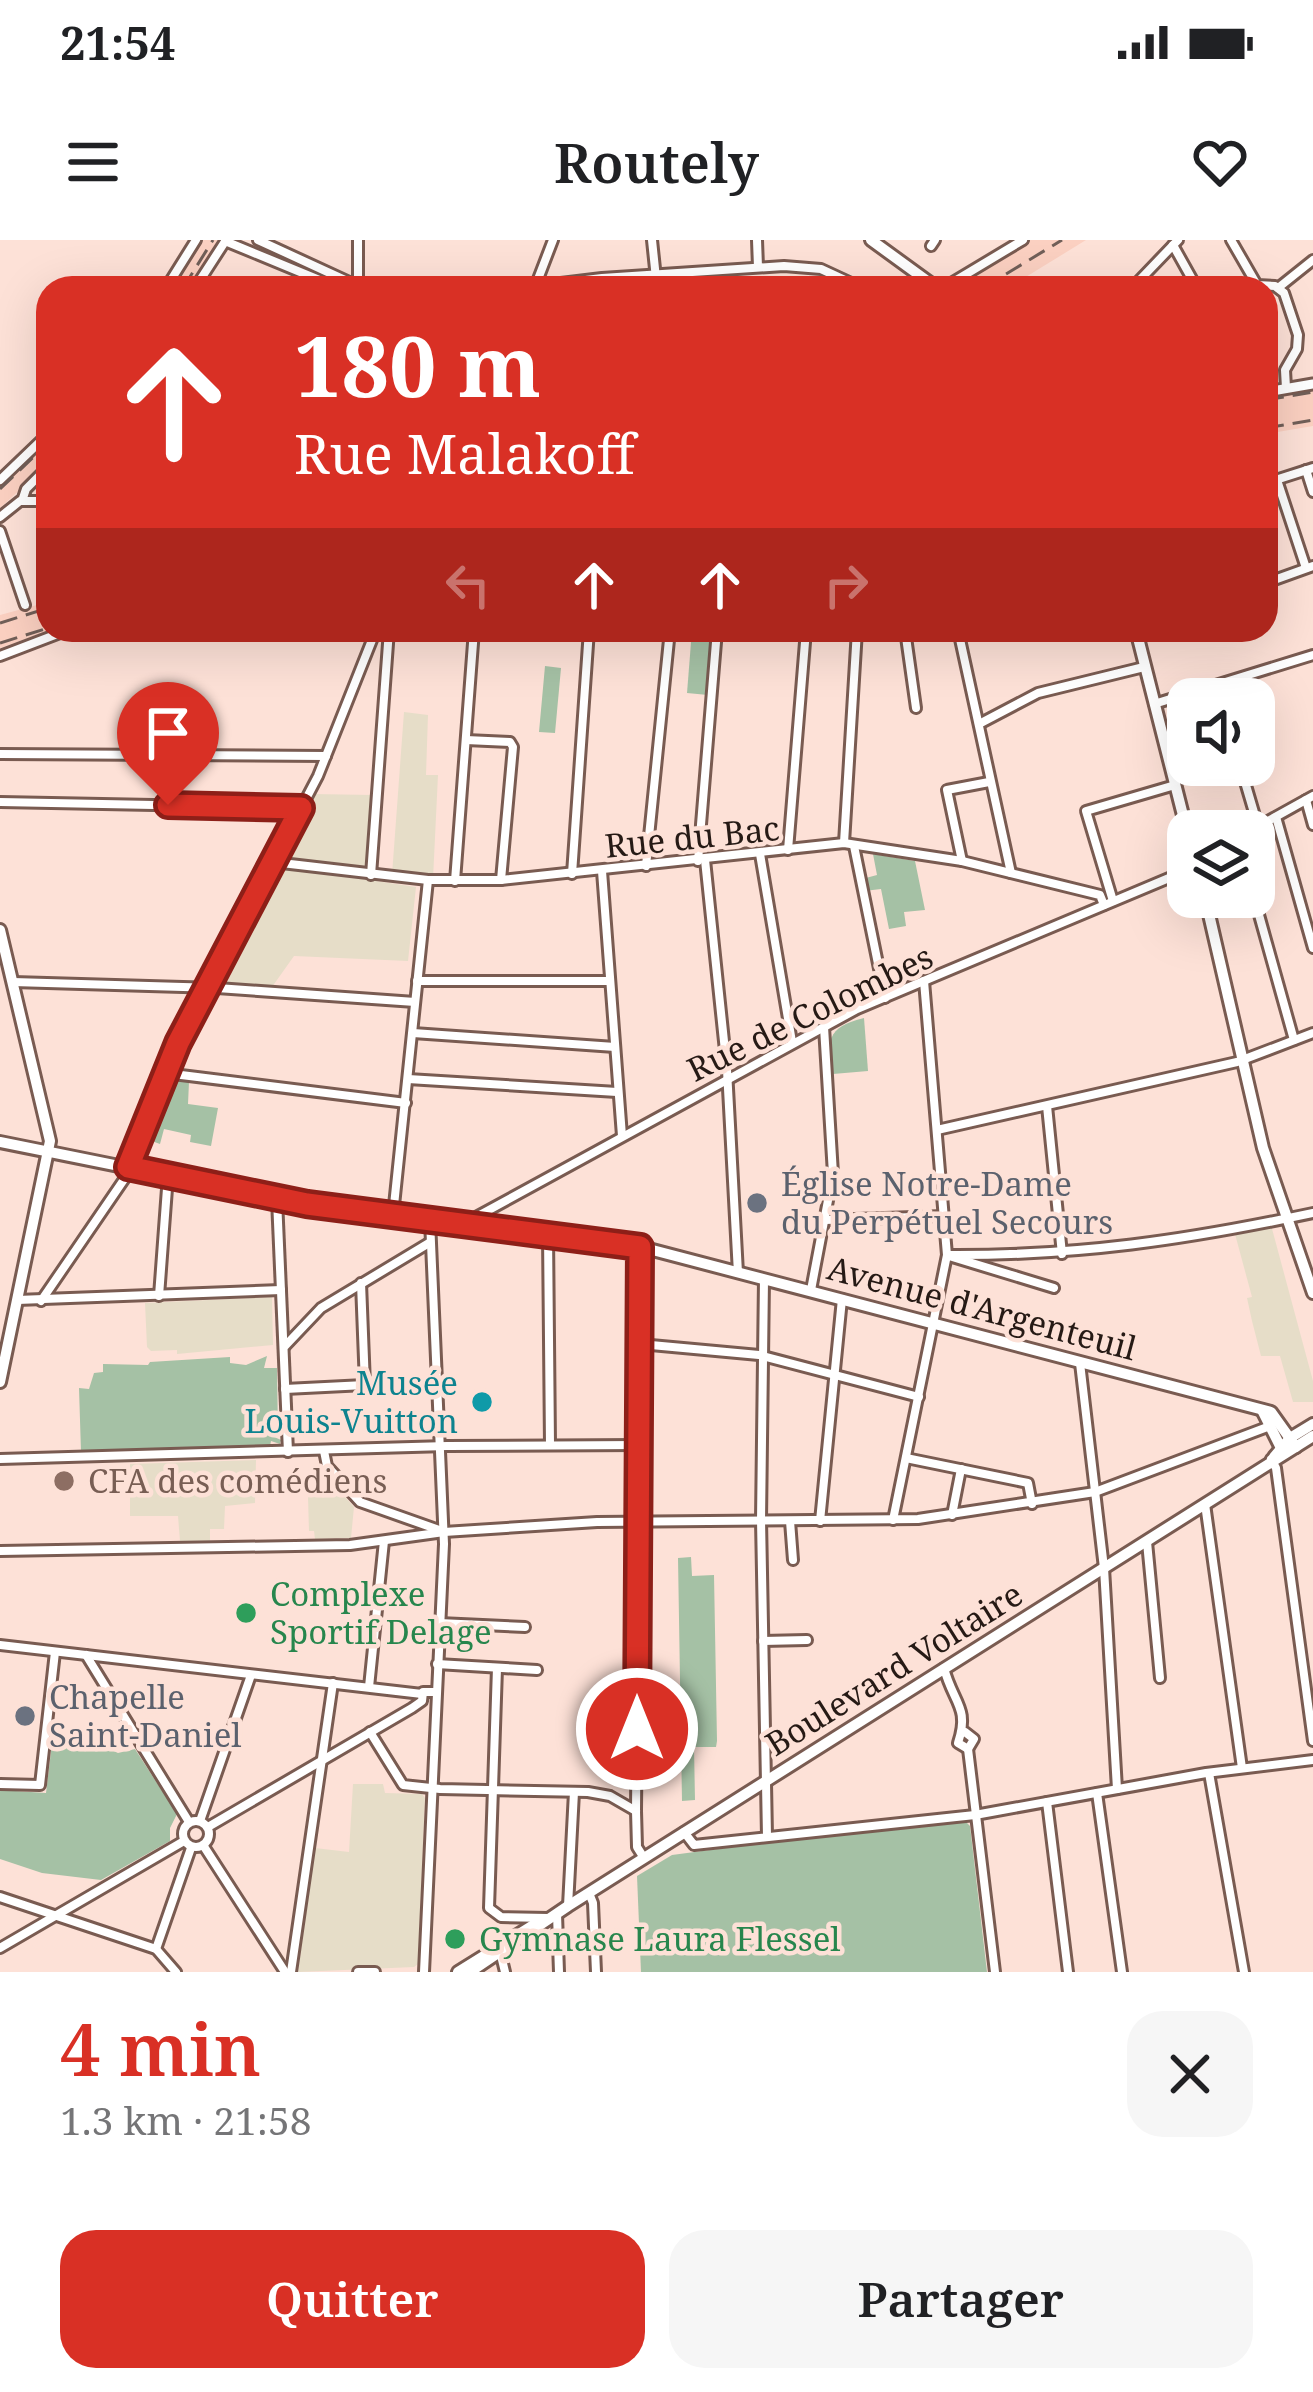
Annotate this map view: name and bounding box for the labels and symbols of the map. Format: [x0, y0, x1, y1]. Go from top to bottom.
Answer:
pin [117, 682, 219, 805]
street label: Rue du Bac [603, 805, 781, 868]
street label: Rue de Colombes [680, 934, 940, 1091]
place label: Église Notre-Dame du Perpétuel Secours [781, 1161, 1113, 1244]
marker: Église Notre-Dame du Perpétuel Secours [744, 1190, 770, 1216]
street label: Avenue d'Argenteuil [823, 1245, 1142, 1370]
place label: Musée Louis-Vuitton [244, 1360, 458, 1443]
marker: Musée Louis-Vuitton [469, 1389, 495, 1415]
place label: CFA des comédiens [88, 1458, 387, 1503]
marker: CFA des comédiens [51, 1468, 77, 1494]
place label: Complexe Sportif Delage [270, 1571, 492, 1654]
street label: Boulevard Voltaire [757, 1571, 1031, 1766]
marker: Complexe Sportif Delage [233, 1600, 259, 1626]
position arrow [574, 1666, 700, 1792]
place label: Chapelle Saint-Daniel [49, 1674, 242, 1757]
marker: Chapelle Saint-Daniel [12, 1703, 38, 1729]
place label: Gymnase Laura Flessel [479, 1916, 841, 1961]
marker: Gymnase Laura Flessel [442, 1926, 468, 1952]

